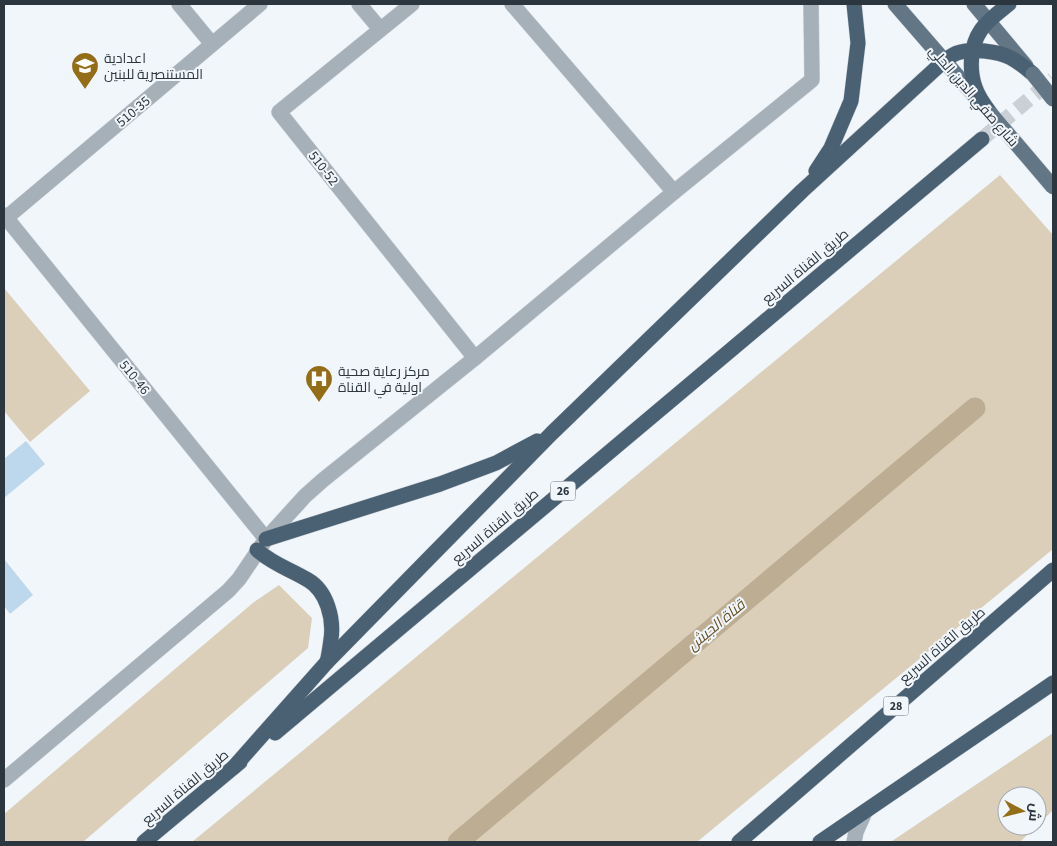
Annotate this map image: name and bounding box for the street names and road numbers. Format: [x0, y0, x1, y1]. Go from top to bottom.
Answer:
street label: شارع صفي الدين الحلي [923, 42, 1023, 152]
street label: 510-35 [112, 92, 155, 132]
street label: 510-52 [303, 147, 343, 190]
street label: طريق القناة السريع [758, 224, 853, 309]
street label: 510-46 [114, 356, 154, 399]
road number: 26 [550, 482, 576, 501]
street label: طريق القناة السريع [448, 484, 543, 569]
street label: طريق القناة السريع [895, 603, 990, 689]
road number: 28 [884, 696, 908, 716]
street label: طريق القناة السريع [138, 745, 233, 830]

